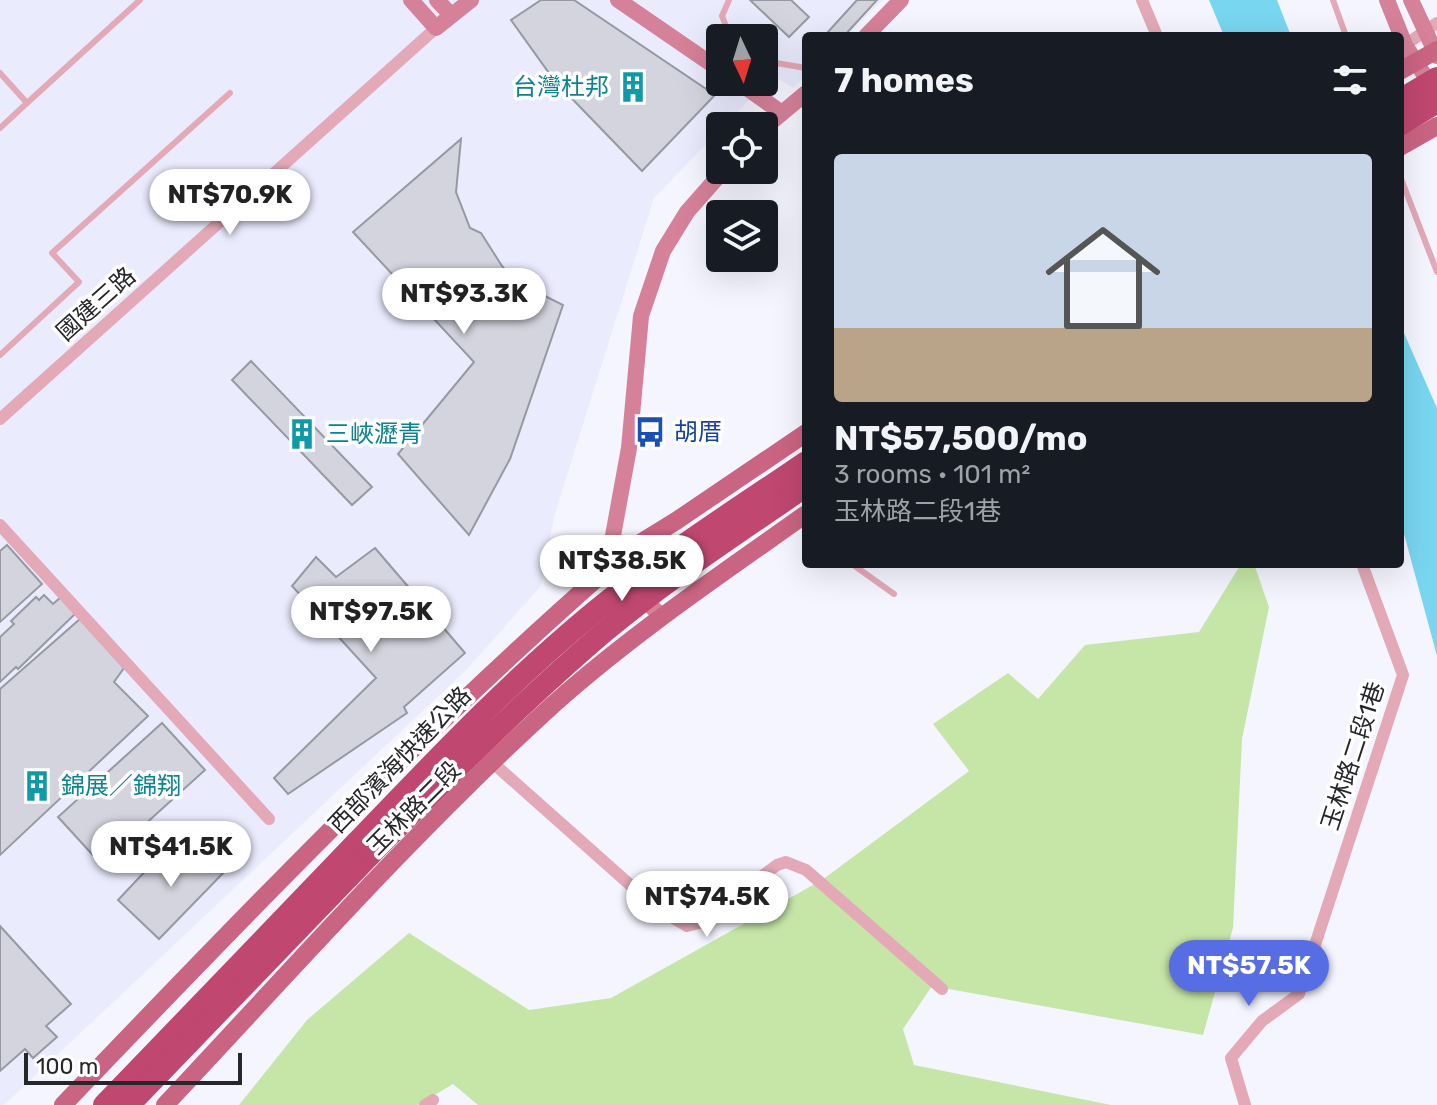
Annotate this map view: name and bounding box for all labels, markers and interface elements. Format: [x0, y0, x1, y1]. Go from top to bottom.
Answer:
north arrow [706, 24, 778, 96]
map controls [706, 24, 778, 272]
icon: filters [1328, 58, 1372, 102]
text: 7 homes [834, 60, 974, 101]
building icon: 台灣杜邦 [616, 70, 650, 104]
place label: 台灣杜邦 [513, 73, 609, 101]
button: locate [706, 112, 778, 184]
pin: NT$70.9K [147, 169, 313, 237]
text: NT$70.9K [167, 179, 293, 210]
button: layers [706, 200, 778, 272]
icon: home [1031, 206, 1175, 350]
street label: 國建三路 [51, 261, 141, 347]
pin: NT$93.3K [381, 268, 547, 336]
text: NT$93.3K [400, 278, 528, 309]
bus stop icon: 胡厝 [633, 415, 667, 449]
building icon: 三峽瀝青 [285, 417, 319, 451]
place label: 胡厝 [674, 418, 722, 446]
text: NT$57,500/mo [834, 418, 1088, 459]
place label: 三峽瀝青 [326, 420, 422, 448]
text: 3 rooms · 101 m² [834, 459, 1030, 490]
text: 玉林路二段1巷 [834, 496, 1001, 527]
pin: NT$38.5K [539, 535, 705, 603]
text: NT$38.5K [558, 545, 686, 576]
pin: NT$97.5K [288, 586, 454, 654]
text: NT$97.5K [309, 596, 433, 627]
street label: 玉林路二段1巷 [1316, 678, 1390, 834]
street label: 西部濱海快速公路 [323, 681, 477, 839]
street label: 玉林路二段 [362, 756, 466, 860]
building icon: 錦展／錦翔 [20, 769, 54, 803]
place label: 錦展／錦翔 [61, 772, 181, 800]
pin: NT$41.5K [88, 821, 254, 889]
text: NT$41.5K [109, 831, 233, 862]
pin: NT$74.5K [624, 871, 790, 939]
text: NT$74.5K [644, 881, 770, 912]
pin: NT$57.5K [1166, 940, 1332, 1008]
text: NT$57.5K [1187, 950, 1311, 981]
scale bar [24, 1049, 242, 1085]
text: 100 m [36, 1053, 98, 1080]

